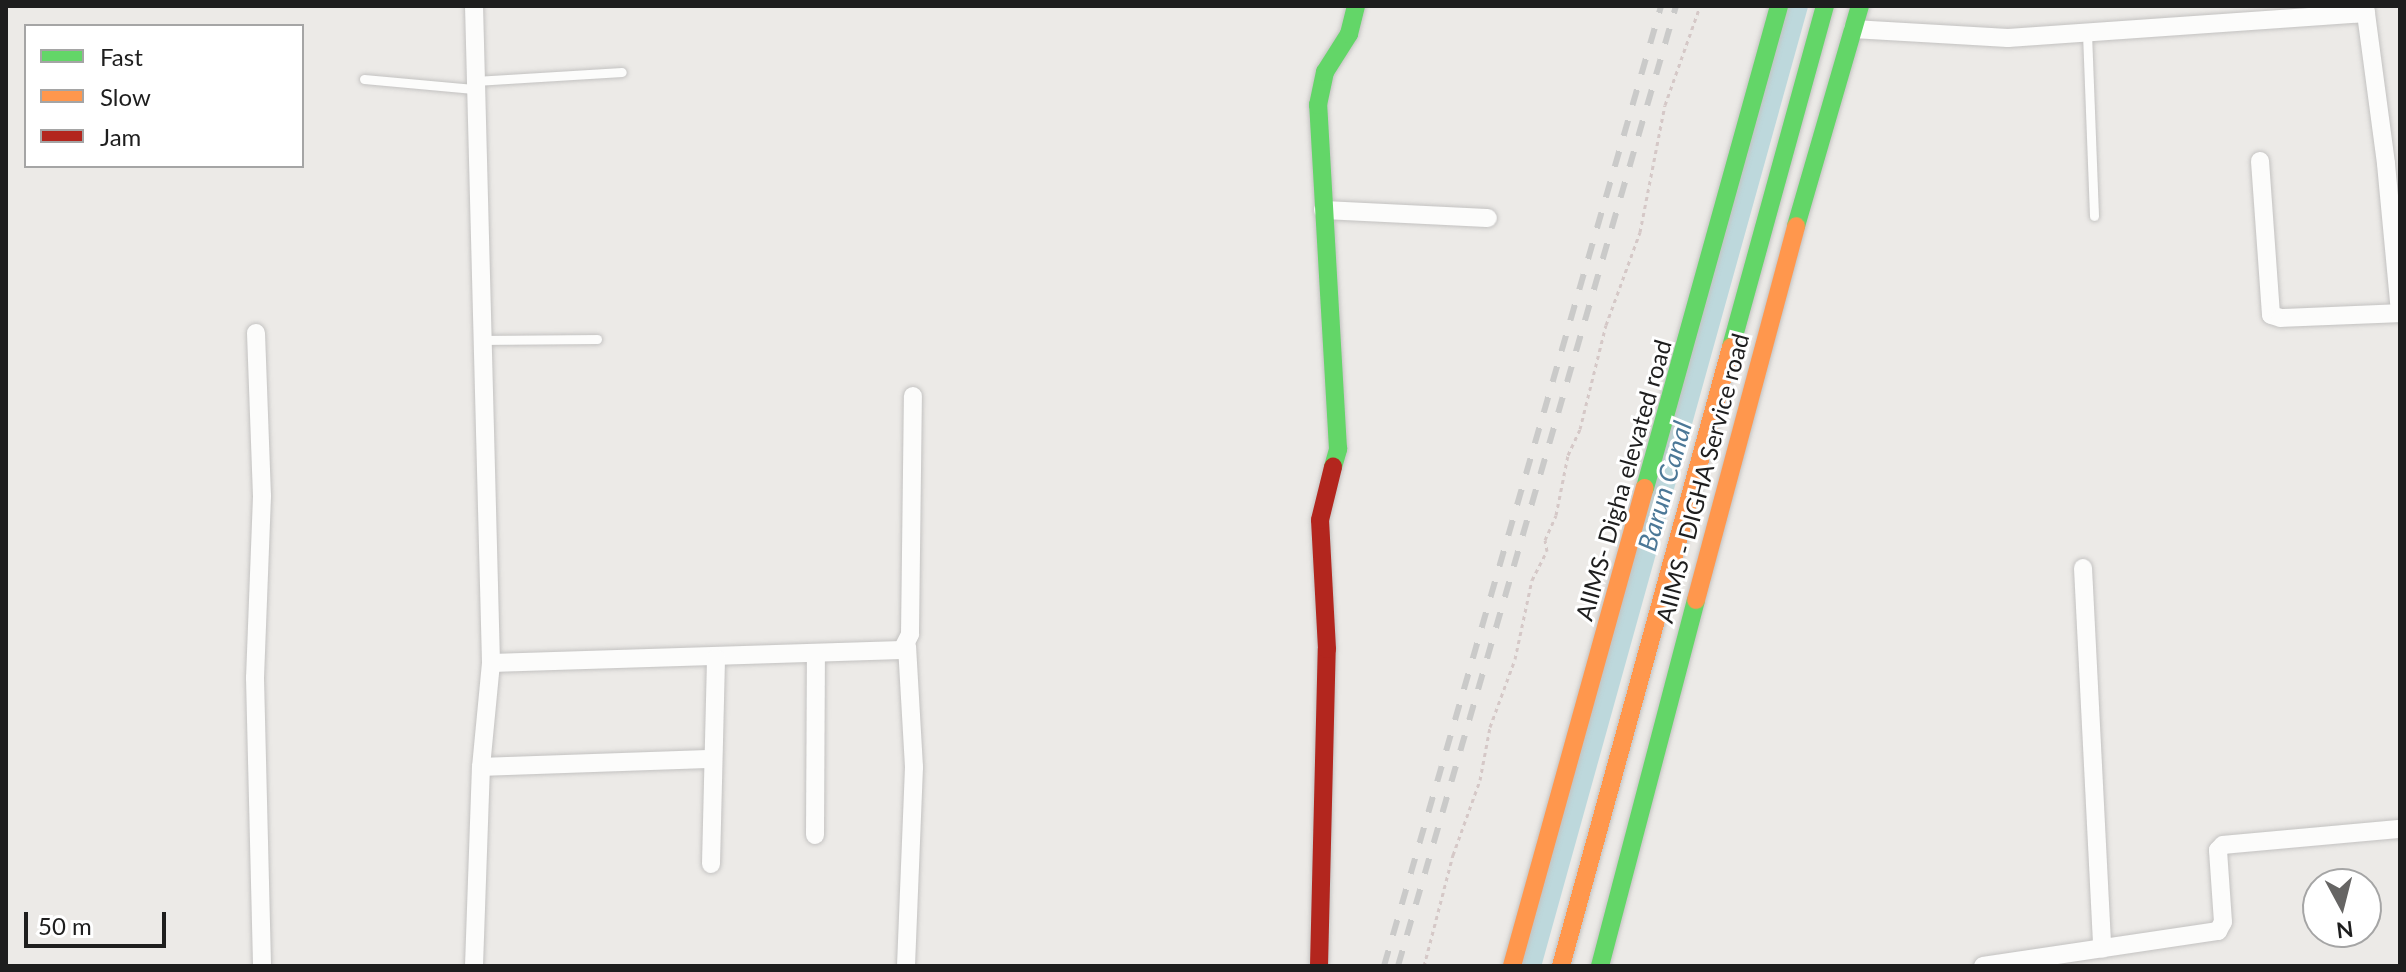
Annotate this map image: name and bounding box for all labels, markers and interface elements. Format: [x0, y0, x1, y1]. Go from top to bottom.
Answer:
legend [24, 24, 304, 168]
text: Fast [100, 42, 143, 71]
text: Slow [100, 82, 151, 111]
text: Jam [100, 122, 141, 151]
street label: AIIMS - DIGHA Service road [1649, 330, 1755, 626]
street label: AIIMS- Digha elevated road [1569, 336, 1677, 624]
water label: Barun Canal [1632, 418, 1698, 554]
north arrow [2302, 868, 2382, 948]
scale bar [28, 896, 170, 946]
text: 50 m [38, 911, 92, 940]
text: N [2335, 916, 2355, 945]

